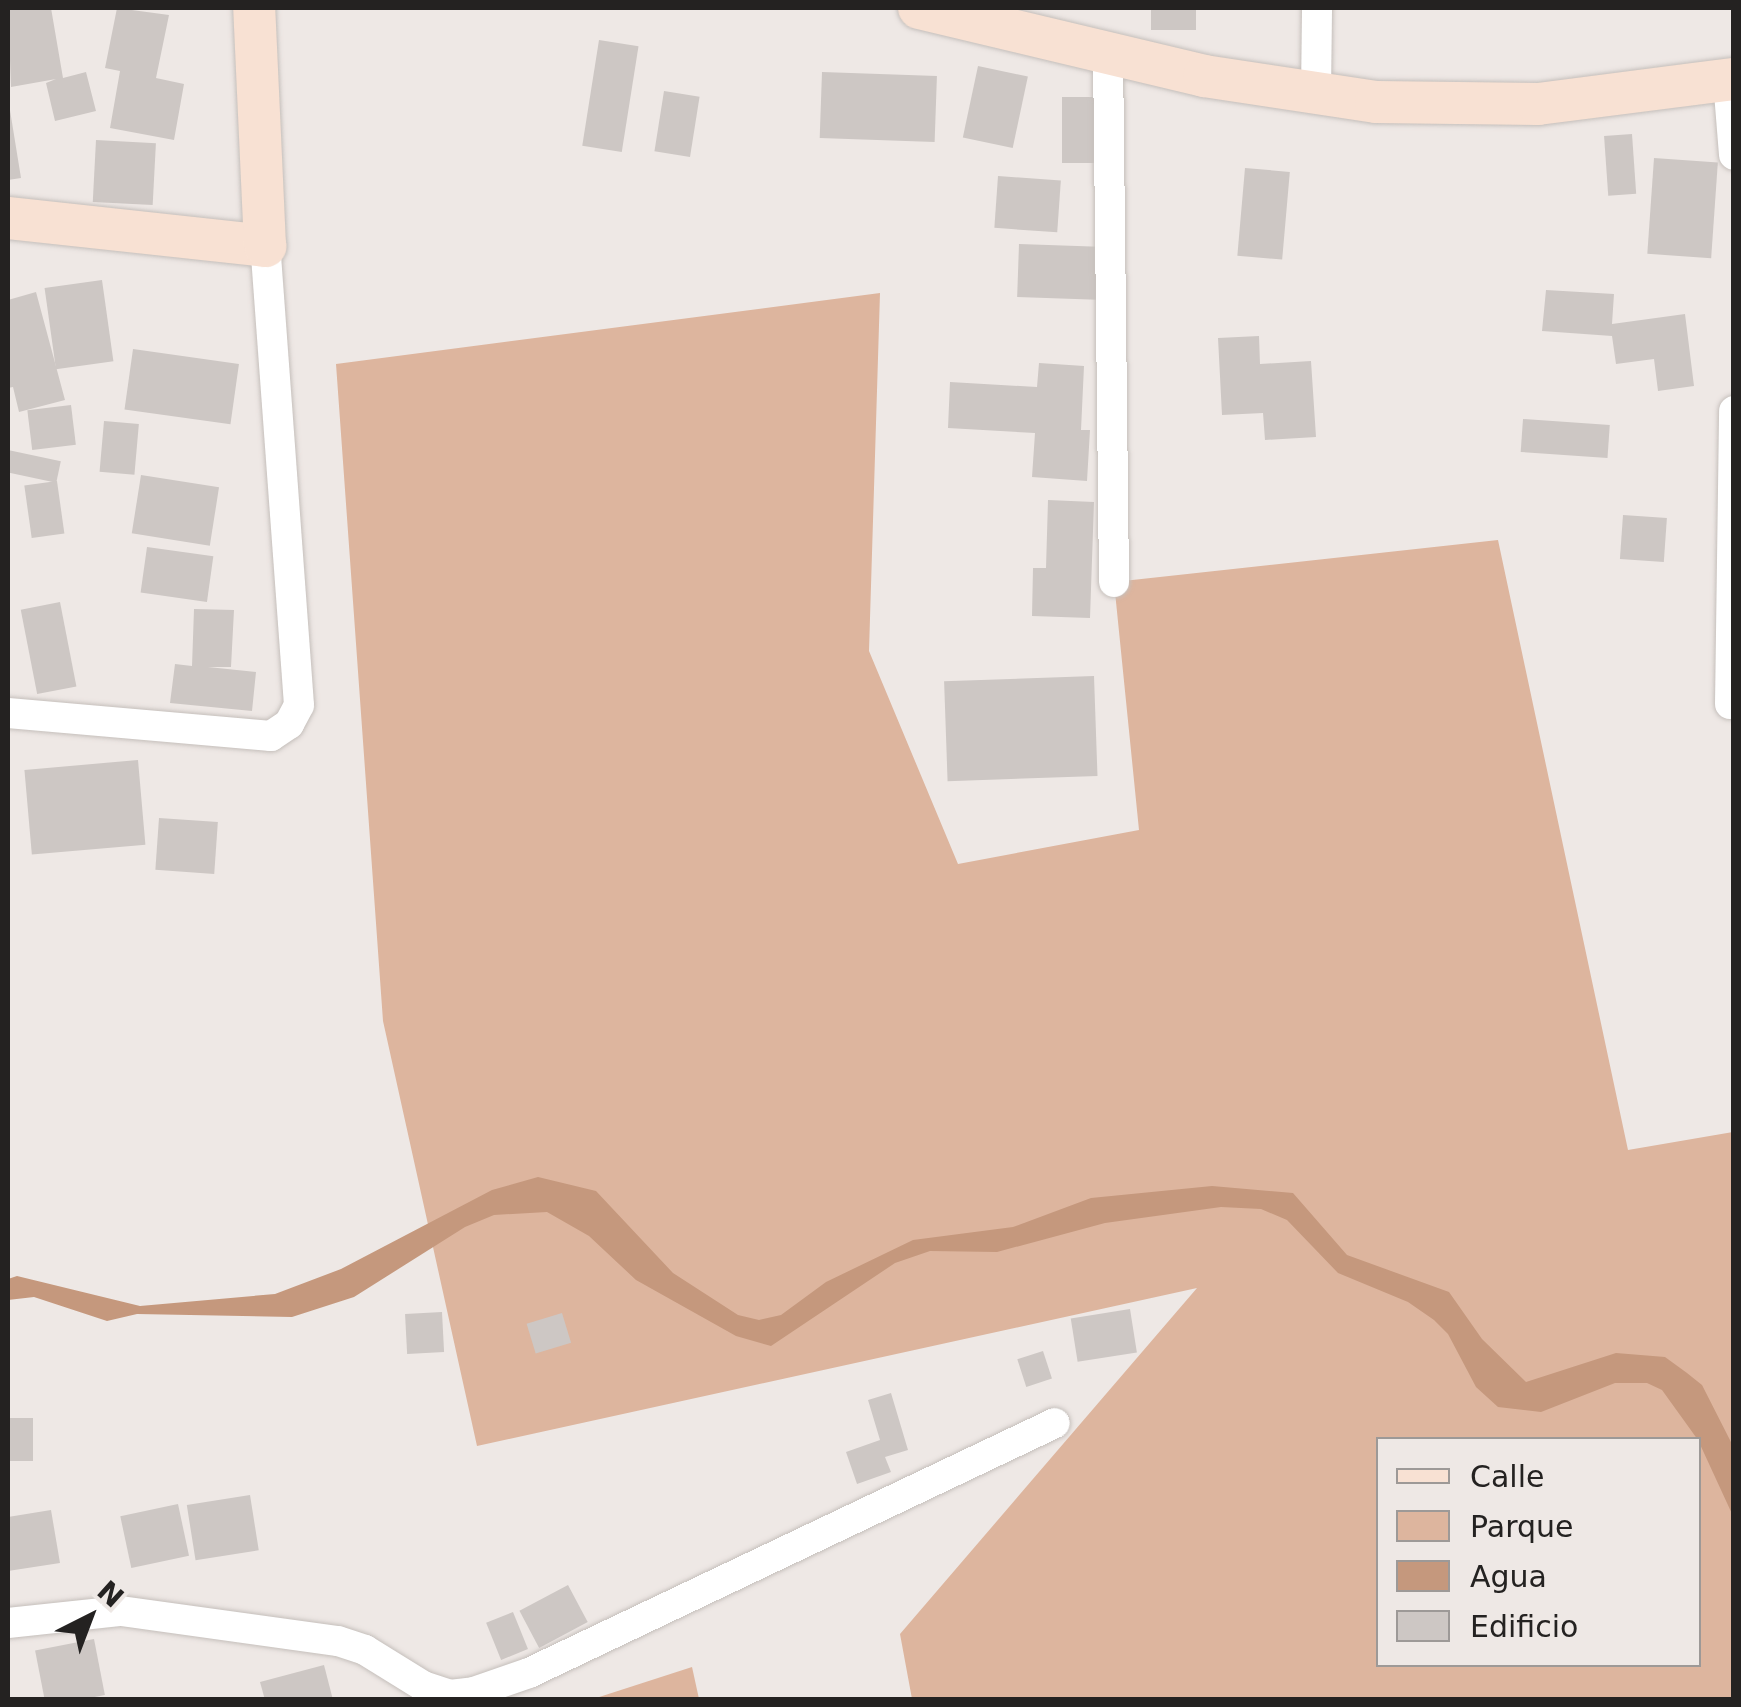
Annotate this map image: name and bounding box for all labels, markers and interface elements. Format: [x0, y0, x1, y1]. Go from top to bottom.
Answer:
legend [1376, 1437, 1701, 1667]
text: Calle [1470, 1459, 1544, 1494]
text: Parque [1470, 1509, 1573, 1544]
text: Agua [1470, 1559, 1547, 1594]
north arrow [40, 1567, 140, 1667]
text: N [91, 1574, 130, 1614]
text: Edificio [1470, 1609, 1578, 1644]

